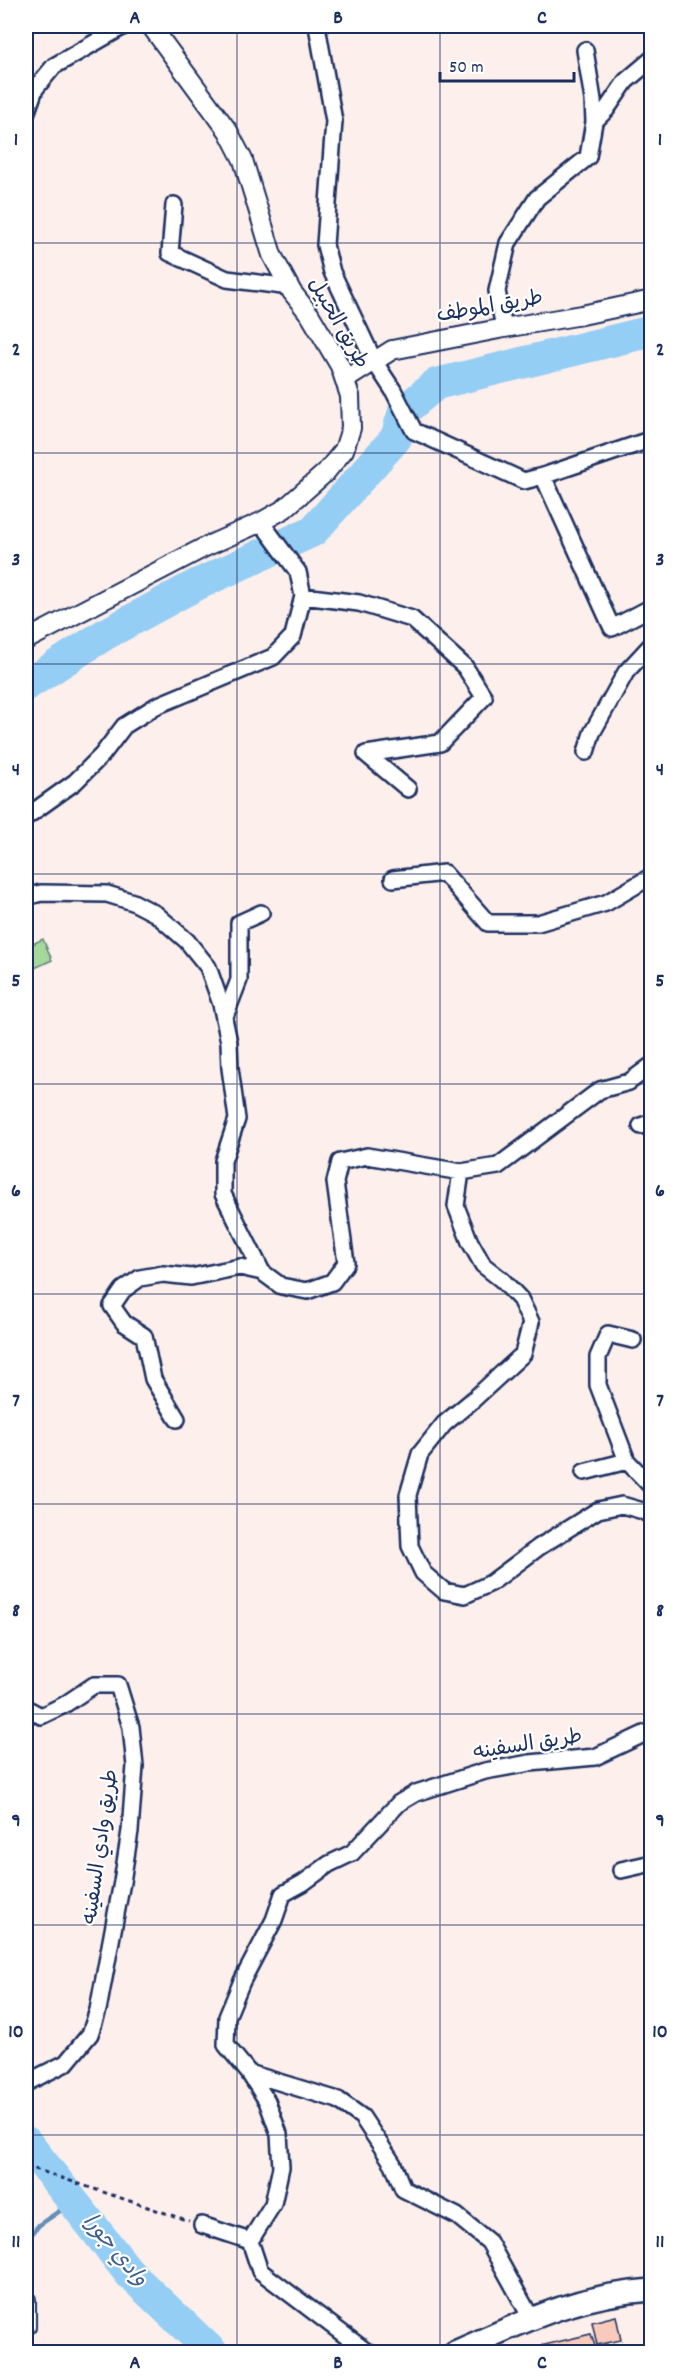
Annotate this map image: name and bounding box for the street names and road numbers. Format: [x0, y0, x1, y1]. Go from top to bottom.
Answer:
street label: طريق الحبيل [299, 273, 375, 375]
street label: طريق الموطف [434, 284, 546, 332]
street label: طريق السفينه [471, 1723, 585, 1769]
street label: طريق وادي السفينه [76, 1768, 128, 1926]

